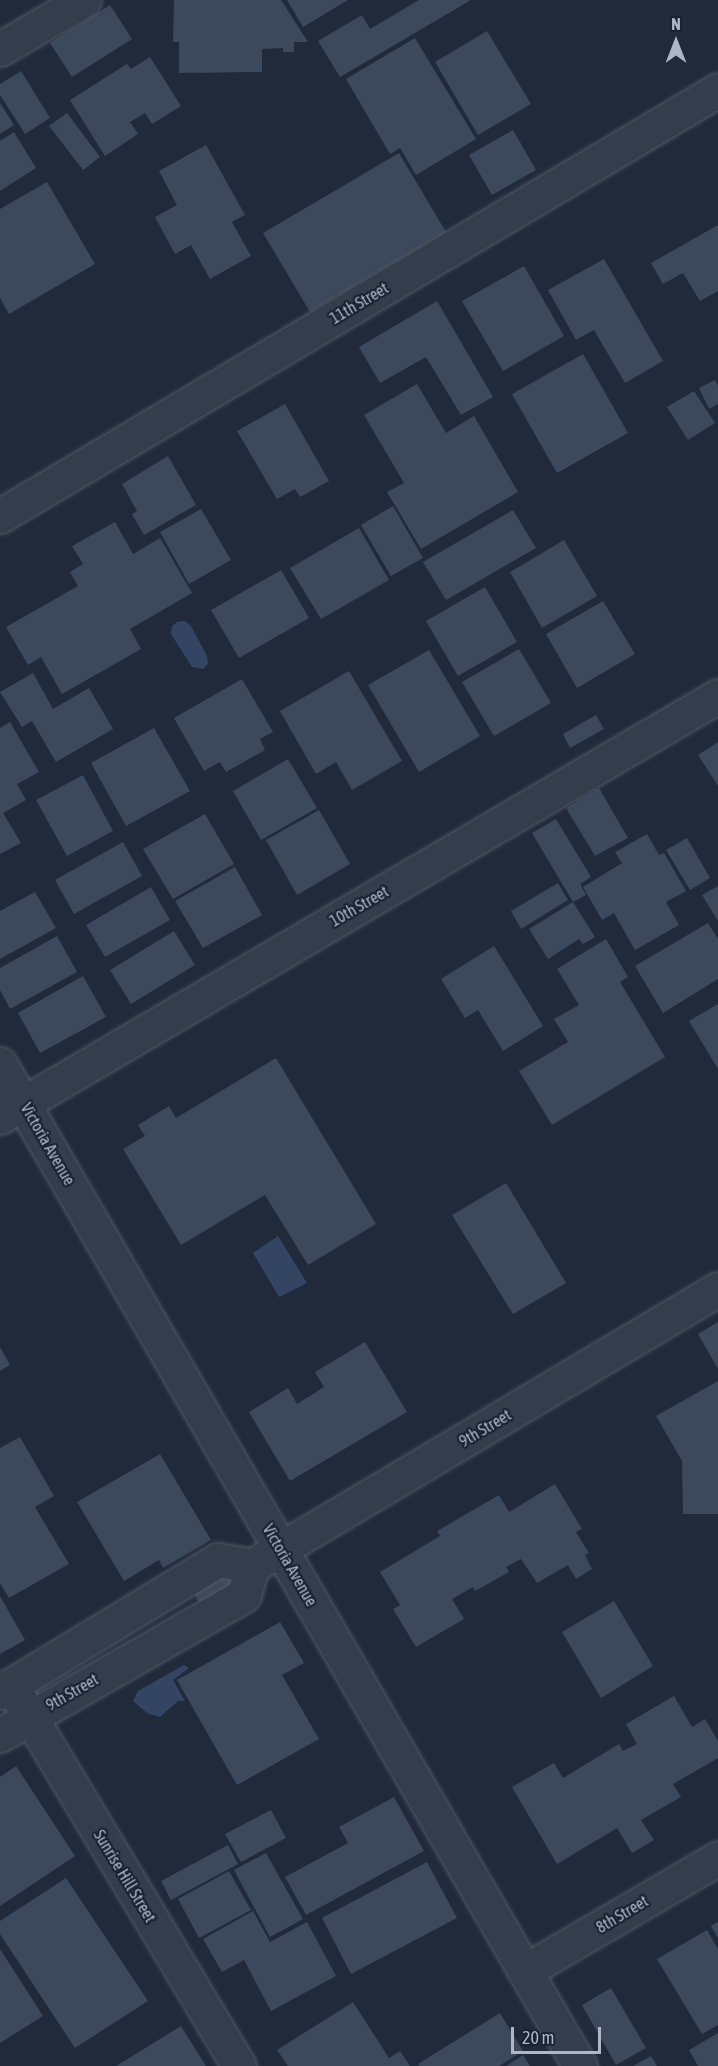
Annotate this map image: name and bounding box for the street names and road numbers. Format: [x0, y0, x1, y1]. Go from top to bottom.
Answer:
street label: 11th Street [326, 278, 392, 328]
street label: 10th Street [326, 882, 392, 930]
street label: Victoria Avenue [17, 1099, 79, 1189]
street label: 9th Street [456, 1405, 514, 1451]
street label: Victoria Avenue [259, 1520, 321, 1610]
street label: 9th Street [42, 1669, 102, 1715]
street label: Sunrise Hill Street [90, 1826, 160, 1926]
street label: 8th Street [593, 1891, 651, 1937]

